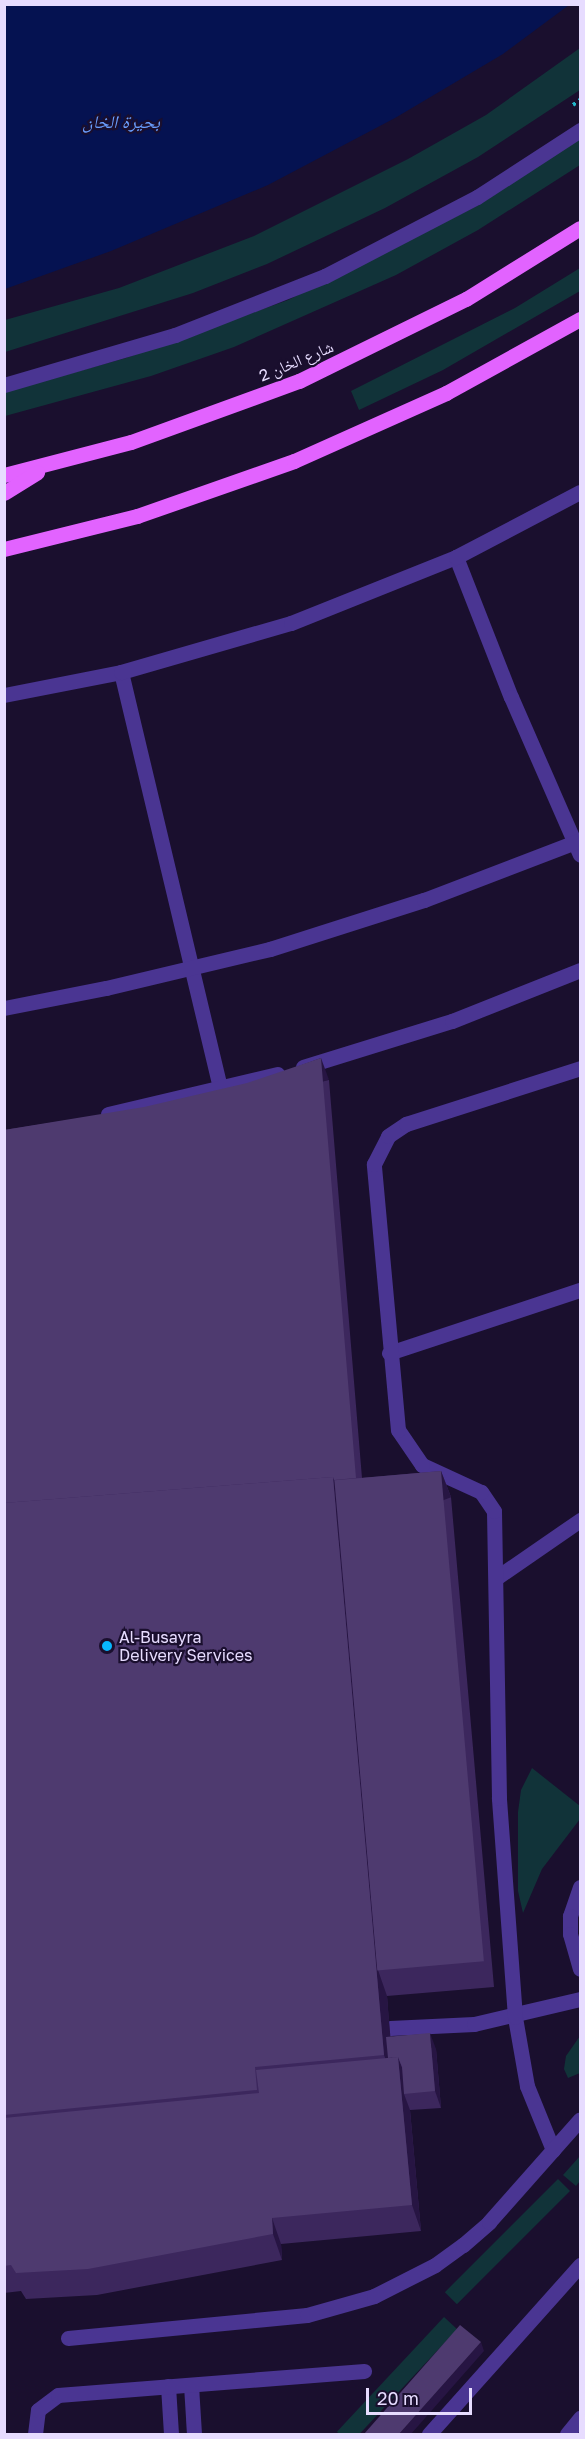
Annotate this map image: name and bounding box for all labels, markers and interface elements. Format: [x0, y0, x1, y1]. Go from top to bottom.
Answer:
water label: بحيرة الخان [82, 110, 160, 132]
street label: شارع الخان 2 [256, 337, 336, 385]
place label: Al-Busayra Delivery Services [119, 1627, 252, 1665]
marker: Al-Busayra Delivery Services [100, 1639, 114, 1653]
scale bar [369, 2376, 476, 2414]
text: 20 m [377, 2387, 419, 2409]

